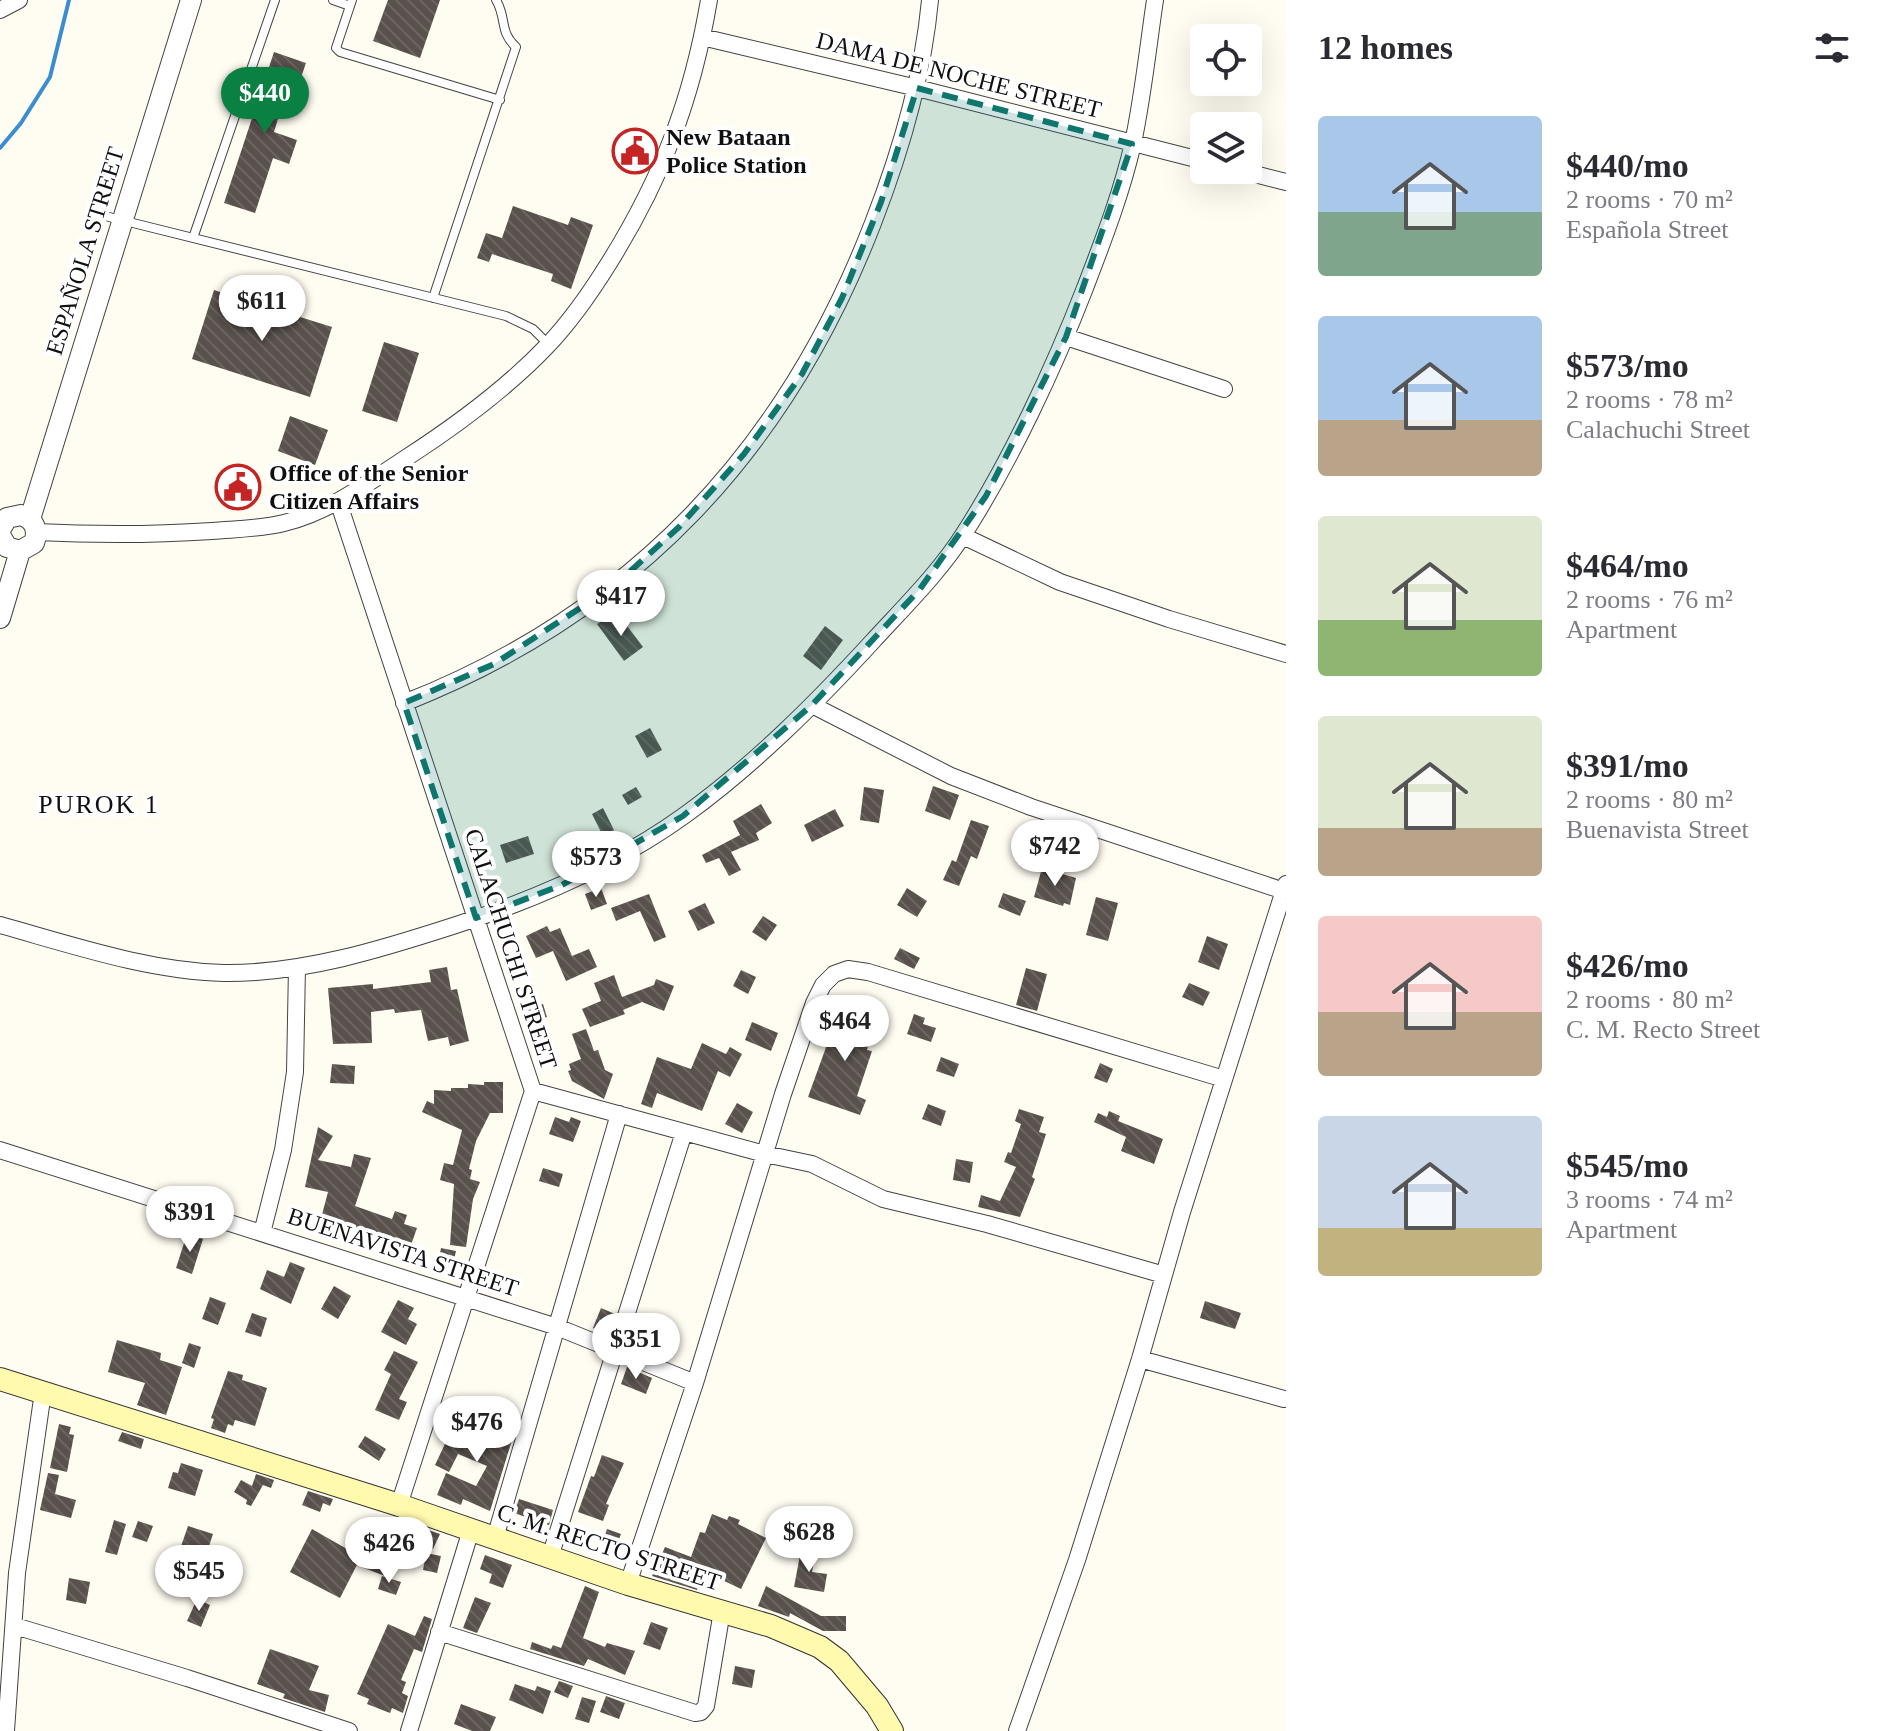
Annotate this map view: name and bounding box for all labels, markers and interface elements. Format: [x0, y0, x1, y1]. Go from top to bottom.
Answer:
map controls [1190, 24, 1262, 184]
button: locate [1190, 24, 1262, 96]
icon: filters [1810, 26, 1854, 70]
street label: DAMA DE NOCHE STREET [814, 27, 1104, 123]
text: 12 homes [1318, 29, 1453, 66]
pin: $440 [218, 67, 312, 135]
text: $440 [239, 78, 291, 107]
button: layers [1190, 112, 1262, 184]
place label: New Bataan Police Station [666, 124, 807, 178]
public building icon: New Bataan Police Station [611, 127, 659, 175]
street label: ESPAÑOLA STREET [41, 144, 129, 358]
text: $440/mo [1566, 147, 1689, 184]
icon: home [1382, 148, 1478, 244]
text: 2 rooms · 70 m² [1566, 185, 1733, 214]
text: Española Street [1566, 215, 1728, 244]
pin: $611 [215, 275, 309, 343]
text: $611 [237, 286, 287, 315]
text: $573/mo [1566, 347, 1689, 384]
icon: home [1382, 348, 1478, 444]
text: 2 rooms · 78 m² [1566, 385, 1733, 414]
text: Calachuchi Street [1566, 415, 1750, 444]
place label: Office of the Senior Citizen Affairs [269, 460, 469, 514]
public building icon: Office of the Senior Citizen Affairs [214, 463, 262, 511]
text: $464/mo [1566, 547, 1689, 584]
icon: home [1382, 548, 1478, 644]
pin: $417 [574, 570, 668, 638]
text: $417 [595, 581, 647, 610]
text: 2 rooms · 76 m² [1566, 585, 1733, 614]
text: Apartment [1566, 615, 1677, 644]
text: $391/mo [1566, 747, 1689, 784]
icon: home [1382, 748, 1478, 844]
text: 2 rooms · 80 m² [1566, 785, 1733, 814]
district label: PUROK 1 [38, 790, 160, 819]
text: Buenavista Street [1566, 815, 1749, 844]
pin: $742 [1008, 820, 1102, 888]
street label: CALACHUCHI STREET [460, 825, 562, 1073]
pin: $573 [549, 831, 643, 899]
text: $742 [1029, 831, 1081, 860]
text: $573 [570, 842, 622, 871]
text: $426/mo [1566, 947, 1689, 984]
icon: home [1382, 948, 1478, 1044]
text: 2 rooms · 80 m² [1566, 985, 1733, 1014]
pin: $464 [798, 995, 892, 1063]
text: $464 [819, 1006, 871, 1035]
text: C. M. Recto Street [1566, 1015, 1760, 1044]
text: $545/mo [1566, 1147, 1689, 1184]
icon: home [1382, 1148, 1478, 1244]
text: 3 rooms · 74 m² [1566, 1185, 1733, 1214]
pin: $391 [143, 1186, 237, 1254]
text: $391 [164, 1197, 216, 1226]
street label: BUENAVISTA STREET [284, 1202, 522, 1302]
text: Apartment [1566, 1215, 1677, 1244]
pin: $351 [589, 1313, 683, 1381]
text: $351 [610, 1324, 662, 1353]
pin: $476 [430, 1396, 524, 1464]
text: $476 [451, 1407, 503, 1436]
street label: C. M. RECTO STREET [494, 1499, 724, 1596]
pin: $628 [762, 1506, 856, 1574]
pin: $426 [342, 1517, 436, 1585]
text: $628 [783, 1517, 835, 1546]
text: $426 [363, 1528, 415, 1557]
pin: $545 [152, 1545, 246, 1613]
text: $545 [173, 1556, 225, 1585]

